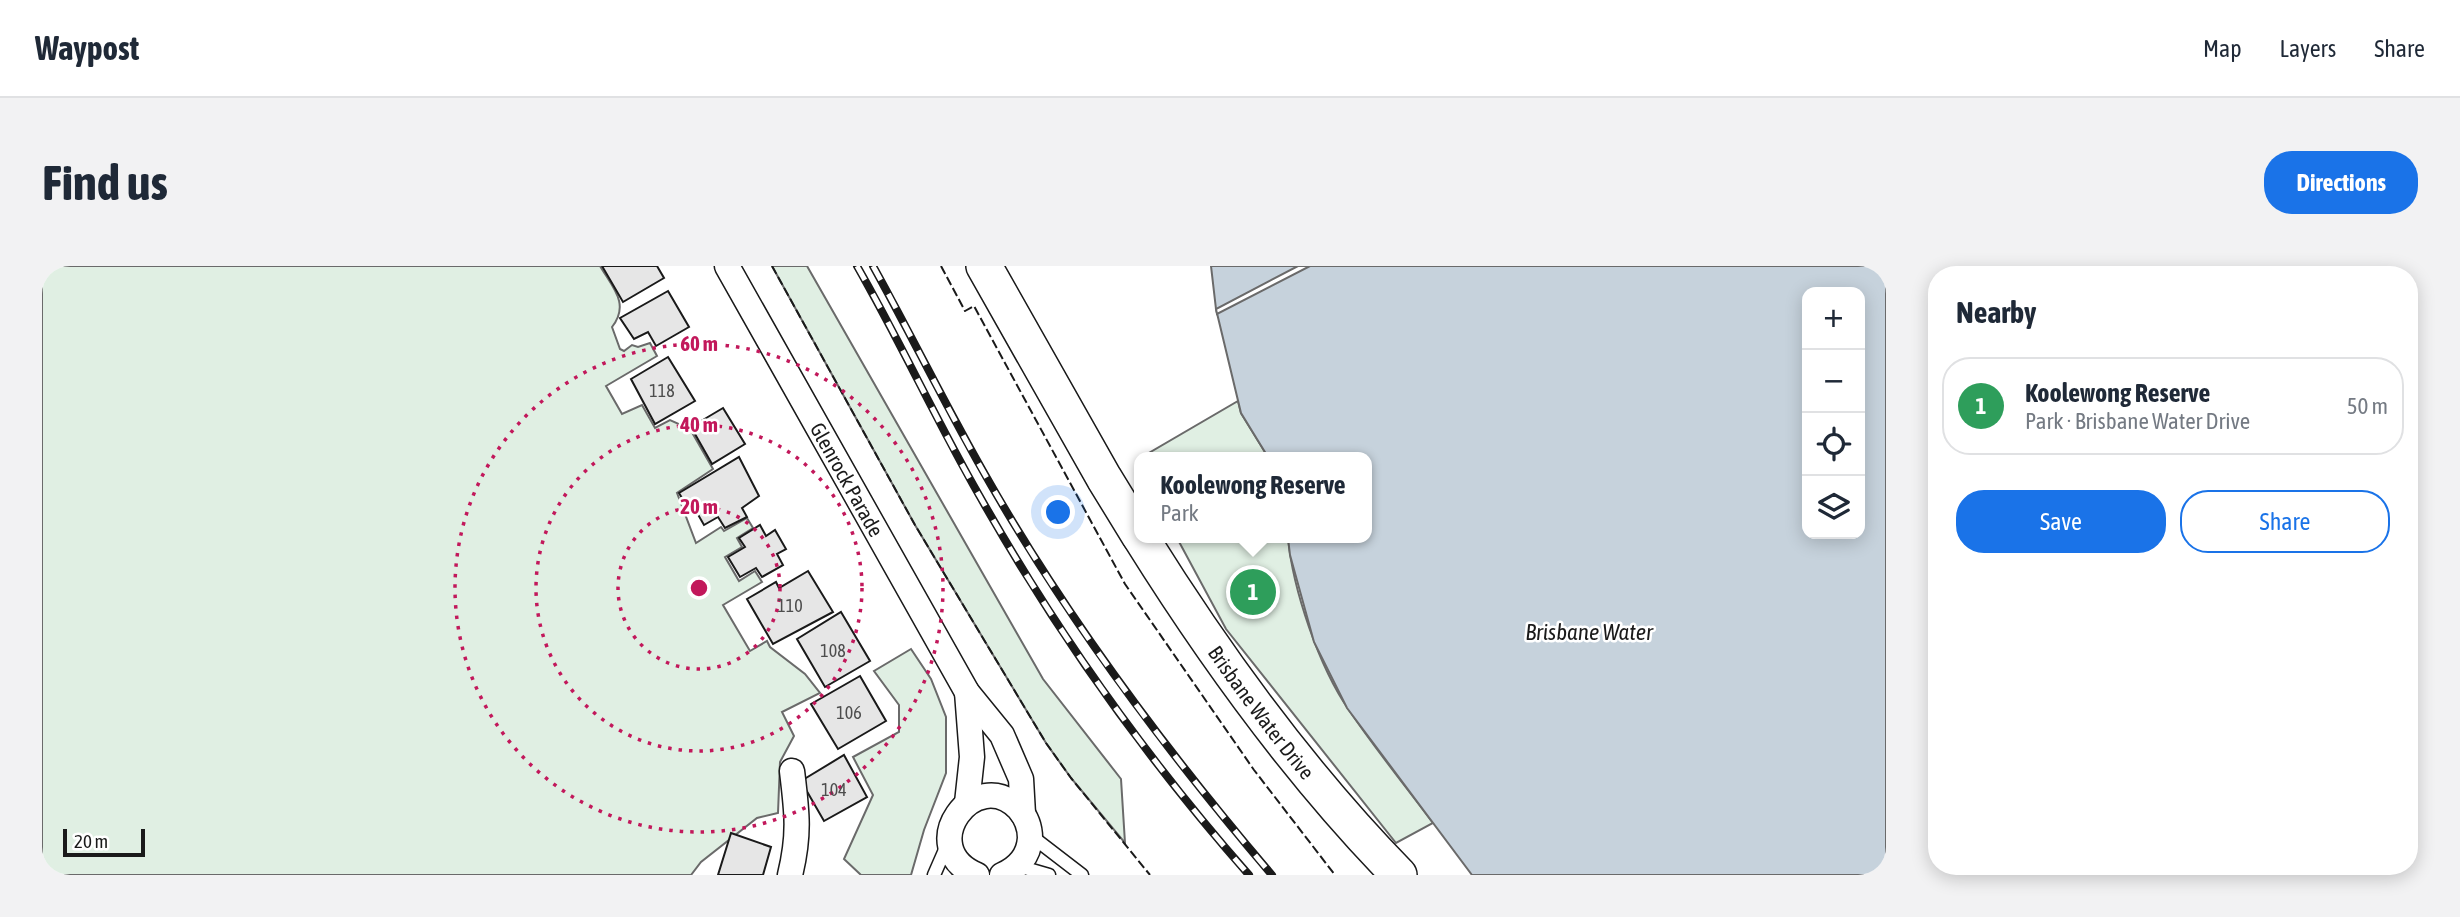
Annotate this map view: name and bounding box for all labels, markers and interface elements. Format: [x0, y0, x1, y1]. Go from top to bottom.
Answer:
text: Waypost [35, 29, 139, 67]
text: Map [2203, 35, 2242, 62]
text: Layers [2280, 35, 2336, 62]
text: Share [2374, 35, 2425, 62]
button: Directions [2264, 151, 2418, 214]
text: Find us [42, 154, 168, 210]
map controls [1802, 287, 1865, 539]
button: + [1802, 287, 1865, 350]
text: Nearby [1956, 295, 2036, 329]
text: 60 m [680, 331, 718, 355]
button: − [1802, 350, 1865, 413]
text: Koolewong Reserve [2025, 378, 2210, 408]
house number: 118 [649, 380, 675, 401]
text: 1 [1976, 393, 1986, 419]
text: 50 m [2347, 393, 2388, 419]
text: Park · Brisbane Water Drive [2025, 408, 2250, 434]
text: 40 m [679, 412, 718, 436]
button: locate [1802, 413, 1865, 476]
street label: Glenrock Parade [806, 418, 889, 541]
popup [1134, 452, 1372, 543]
text: Koolewong Reserve [1160, 470, 1346, 500]
button: layers [1802, 476, 1865, 539]
button: Save [1956, 490, 2166, 553]
button: Share [2180, 490, 2390, 553]
text: 20 m [680, 494, 718, 518]
your location [1041, 495, 1075, 529]
text: Park [1160, 500, 1199, 526]
pin: 1 [1230, 566, 1276, 618]
centre of rings [687, 576, 711, 600]
house number: 110 [777, 595, 803, 616]
water label: Brisbane Water [1525, 619, 1654, 645]
house number: 108 [820, 640, 846, 661]
street label: Brisbane Water Drive [1204, 641, 1319, 784]
house number: 106 [836, 702, 862, 723]
house number: 104 [821, 779, 847, 800]
scale bar [63, 826, 145, 858]
text: 20 m [74, 830, 108, 852]

